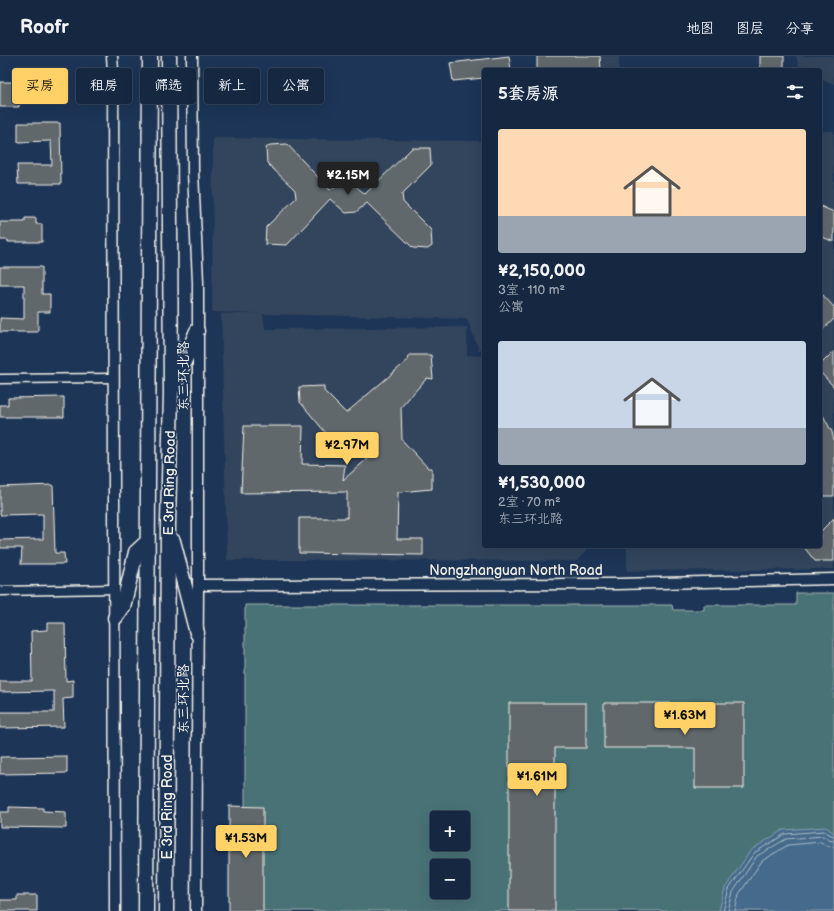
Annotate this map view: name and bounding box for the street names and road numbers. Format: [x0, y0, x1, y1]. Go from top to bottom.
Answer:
street label: 东三环北路 [175, 341, 192, 411]
street label: E 3rd Ring Road [160, 430, 179, 536]
street label: Nongzhanguan North Road [429, 562, 603, 579]
street label: 东三环北路 [175, 664, 192, 734]
street label: E 3rd Ring Road [159, 754, 176, 860]

